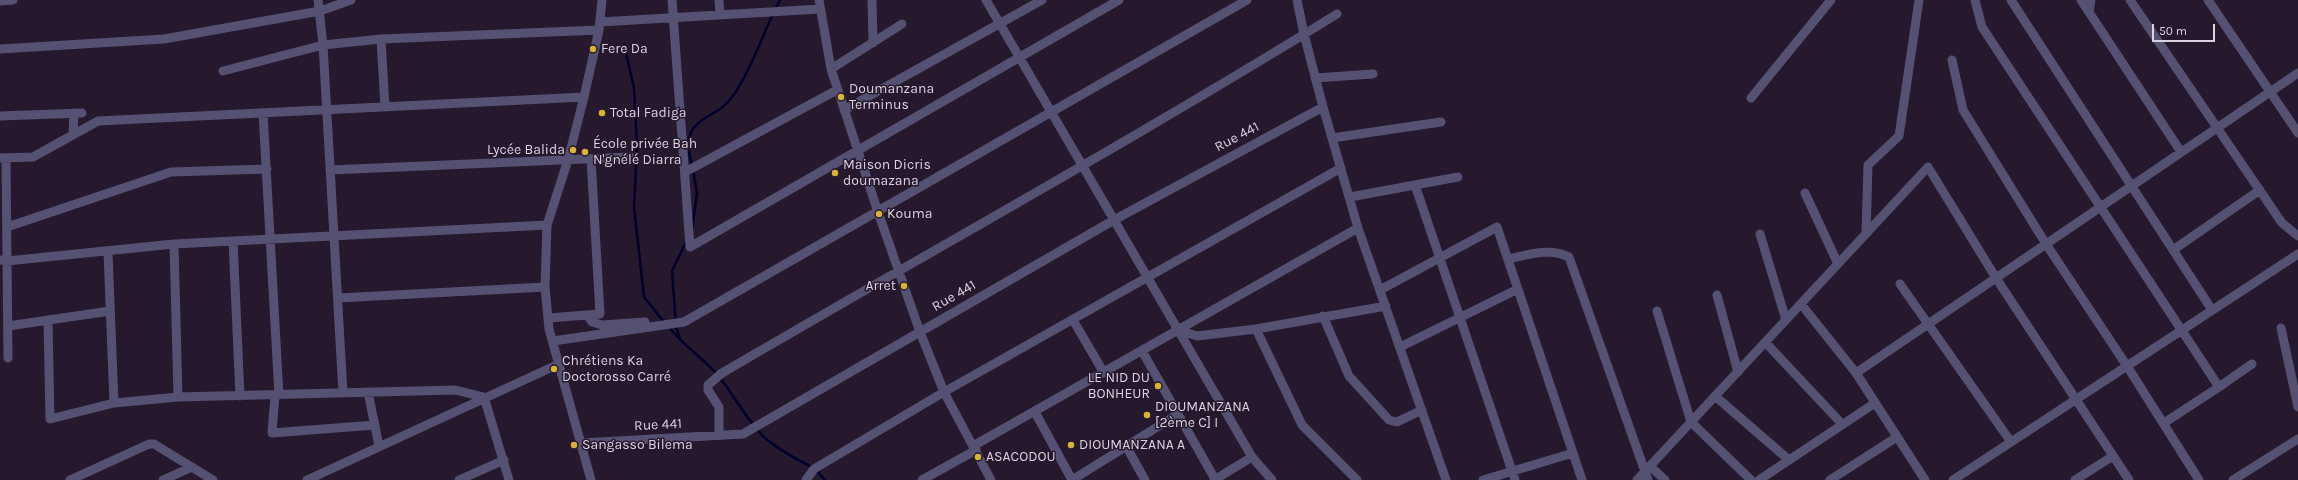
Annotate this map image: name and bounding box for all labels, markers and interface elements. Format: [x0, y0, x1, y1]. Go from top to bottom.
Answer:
scale bar [2154, 16, 2217, 42]
text: 50 m [2159, 24, 2187, 38]
place label: Fere Da [601, 41, 648, 57]
marker: Fere Da [588, 44, 598, 54]
place label: Doumanzana Terminus [849, 81, 934, 114]
marker: Doumanzana Terminus [836, 92, 846, 102]
place label: Total Fadiga [610, 105, 687, 121]
marker: Total Fadiga [597, 108, 607, 118]
street label: Rue 441 [1212, 118, 1262, 156]
place label: École privée Bah N'gnélé Diarra [593, 136, 697, 168]
place label: Lycée Balida [487, 142, 565, 158]
marker: Lycée Balida [568, 145, 578, 155]
marker: École privée Bah N'gnélé Diarra [580, 147, 590, 157]
place label: Maison Dicris doumazana [843, 157, 931, 190]
marker: Maison Dicris doumazana [830, 168, 840, 178]
place label: Kouma [887, 206, 932, 222]
marker: Kouma [874, 209, 884, 219]
street label: Rue 441 [929, 277, 979, 315]
place label: Arret [865, 278, 896, 294]
marker: Arret [899, 281, 909, 291]
place label: Chrétiens Ka Doctorosso Carré [562, 353, 671, 386]
marker: Chrétiens Ka Doctorosso Carré [549, 364, 559, 374]
place label: LE NID DU BONHEUR [1088, 370, 1150, 402]
marker: LE NID DU BONHEUR [1153, 381, 1163, 391]
place label: DIOUMANZANA [2ème C] I [1155, 399, 1250, 432]
marker: DIOUMANZANA [2ème C] I [1142, 410, 1152, 420]
street label: Rue 441 [634, 415, 682, 435]
place label: Sangasso Bilema [582, 437, 693, 453]
place label: DIOUMANZANA A [1079, 437, 1185, 453]
marker: Sangasso Bilema [569, 440, 579, 450]
marker: DIOUMANZANA A [1066, 440, 1076, 450]
place label: ASACODOU [986, 449, 1056, 465]
marker: ASACODOU [973, 452, 983, 462]

